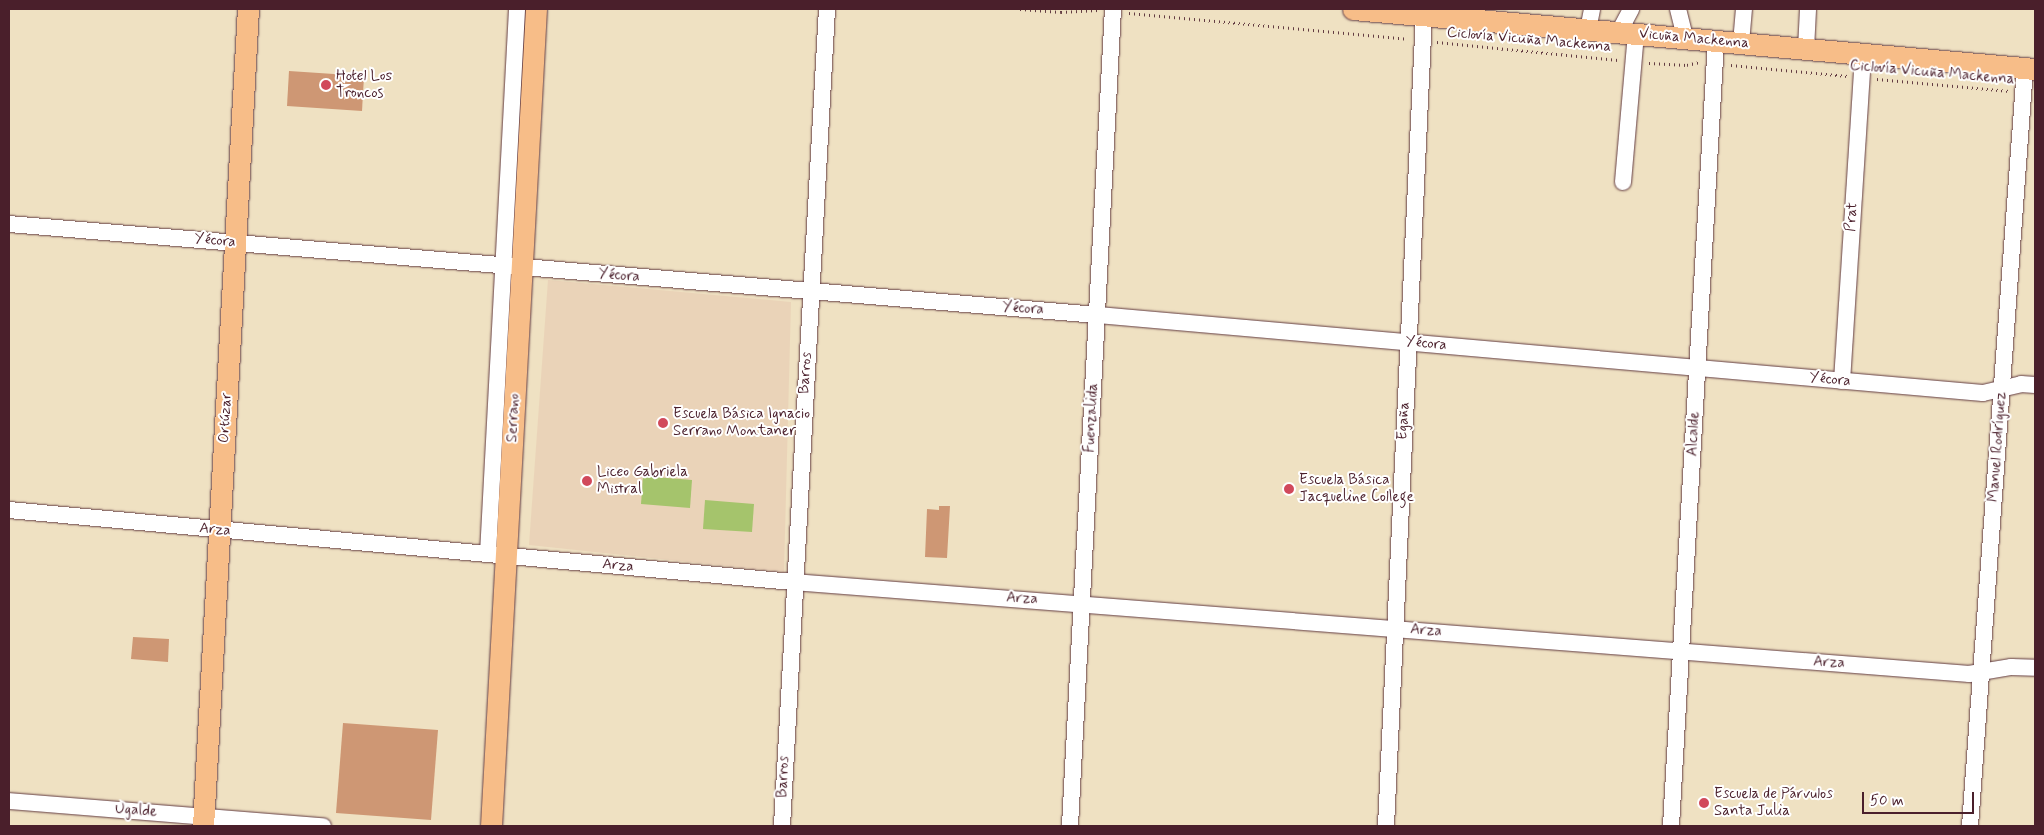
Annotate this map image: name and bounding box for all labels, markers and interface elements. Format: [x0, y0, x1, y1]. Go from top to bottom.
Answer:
street label: Ciclovía Vicuña Mackenna [1447, 24, 1611, 56]
street label: Vicuña Mackenna [1638, 25, 1750, 53]
street label: Ciclovía Vicuña Mackenna [1850, 57, 2014, 89]
place label: Hotel Los Troncos [336, 67, 393, 102]
marker: Hotel Los Troncos [320, 79, 332, 91]
street label: Prat [1842, 202, 1862, 232]
street label: Yécora [194, 230, 236, 252]
street label: Yécora [598, 265, 640, 287]
street label: Yécora [1002, 299, 1044, 319]
street label: Yécora [1405, 333, 1447, 355]
street label: Barros [796, 351, 816, 395]
street label: Yécora [1809, 369, 1851, 391]
street label: Fuenzalida [1081, 383, 1103, 453]
street label: Manuel Rodríguez [1985, 391, 2011, 503]
street label: Ortúzar [216, 392, 236, 444]
street label: Serrano [504, 393, 524, 443]
street label: Egaña [1394, 401, 1414, 441]
place label: Escuela Básica Ignacio Serrano Montaner [673, 405, 813, 440]
street label: Alcalde [1684, 411, 1704, 457]
marker: Escuela Básica Ignacio Serrano Montaner [657, 417, 669, 429]
place label: Liceo Gabriela Mistral [597, 463, 688, 498]
place label: Escuela Básica Jacqueline College [1299, 471, 1415, 506]
marker: Liceo Gabriela Mistral [581, 475, 593, 487]
marker: Escuela Básica Jacqueline College [1283, 483, 1295, 495]
street label: Arza [198, 520, 232, 540]
street label: Arza [601, 556, 635, 576]
street label: Arza [1006, 589, 1038, 609]
street label: Arza [1409, 621, 1443, 641]
street label: Arza [1813, 653, 1845, 673]
street label: Barros [774, 756, 794, 798]
scale bar [1864, 782, 1976, 814]
place label: Escuela de Párvulos Santa Julia [1714, 785, 1834, 820]
text: 50 m [1870, 791, 1904, 811]
marker: Escuela de Párvulos Santa Julia [1698, 797, 1710, 809]
street label: Ugalde [114, 801, 158, 821]

